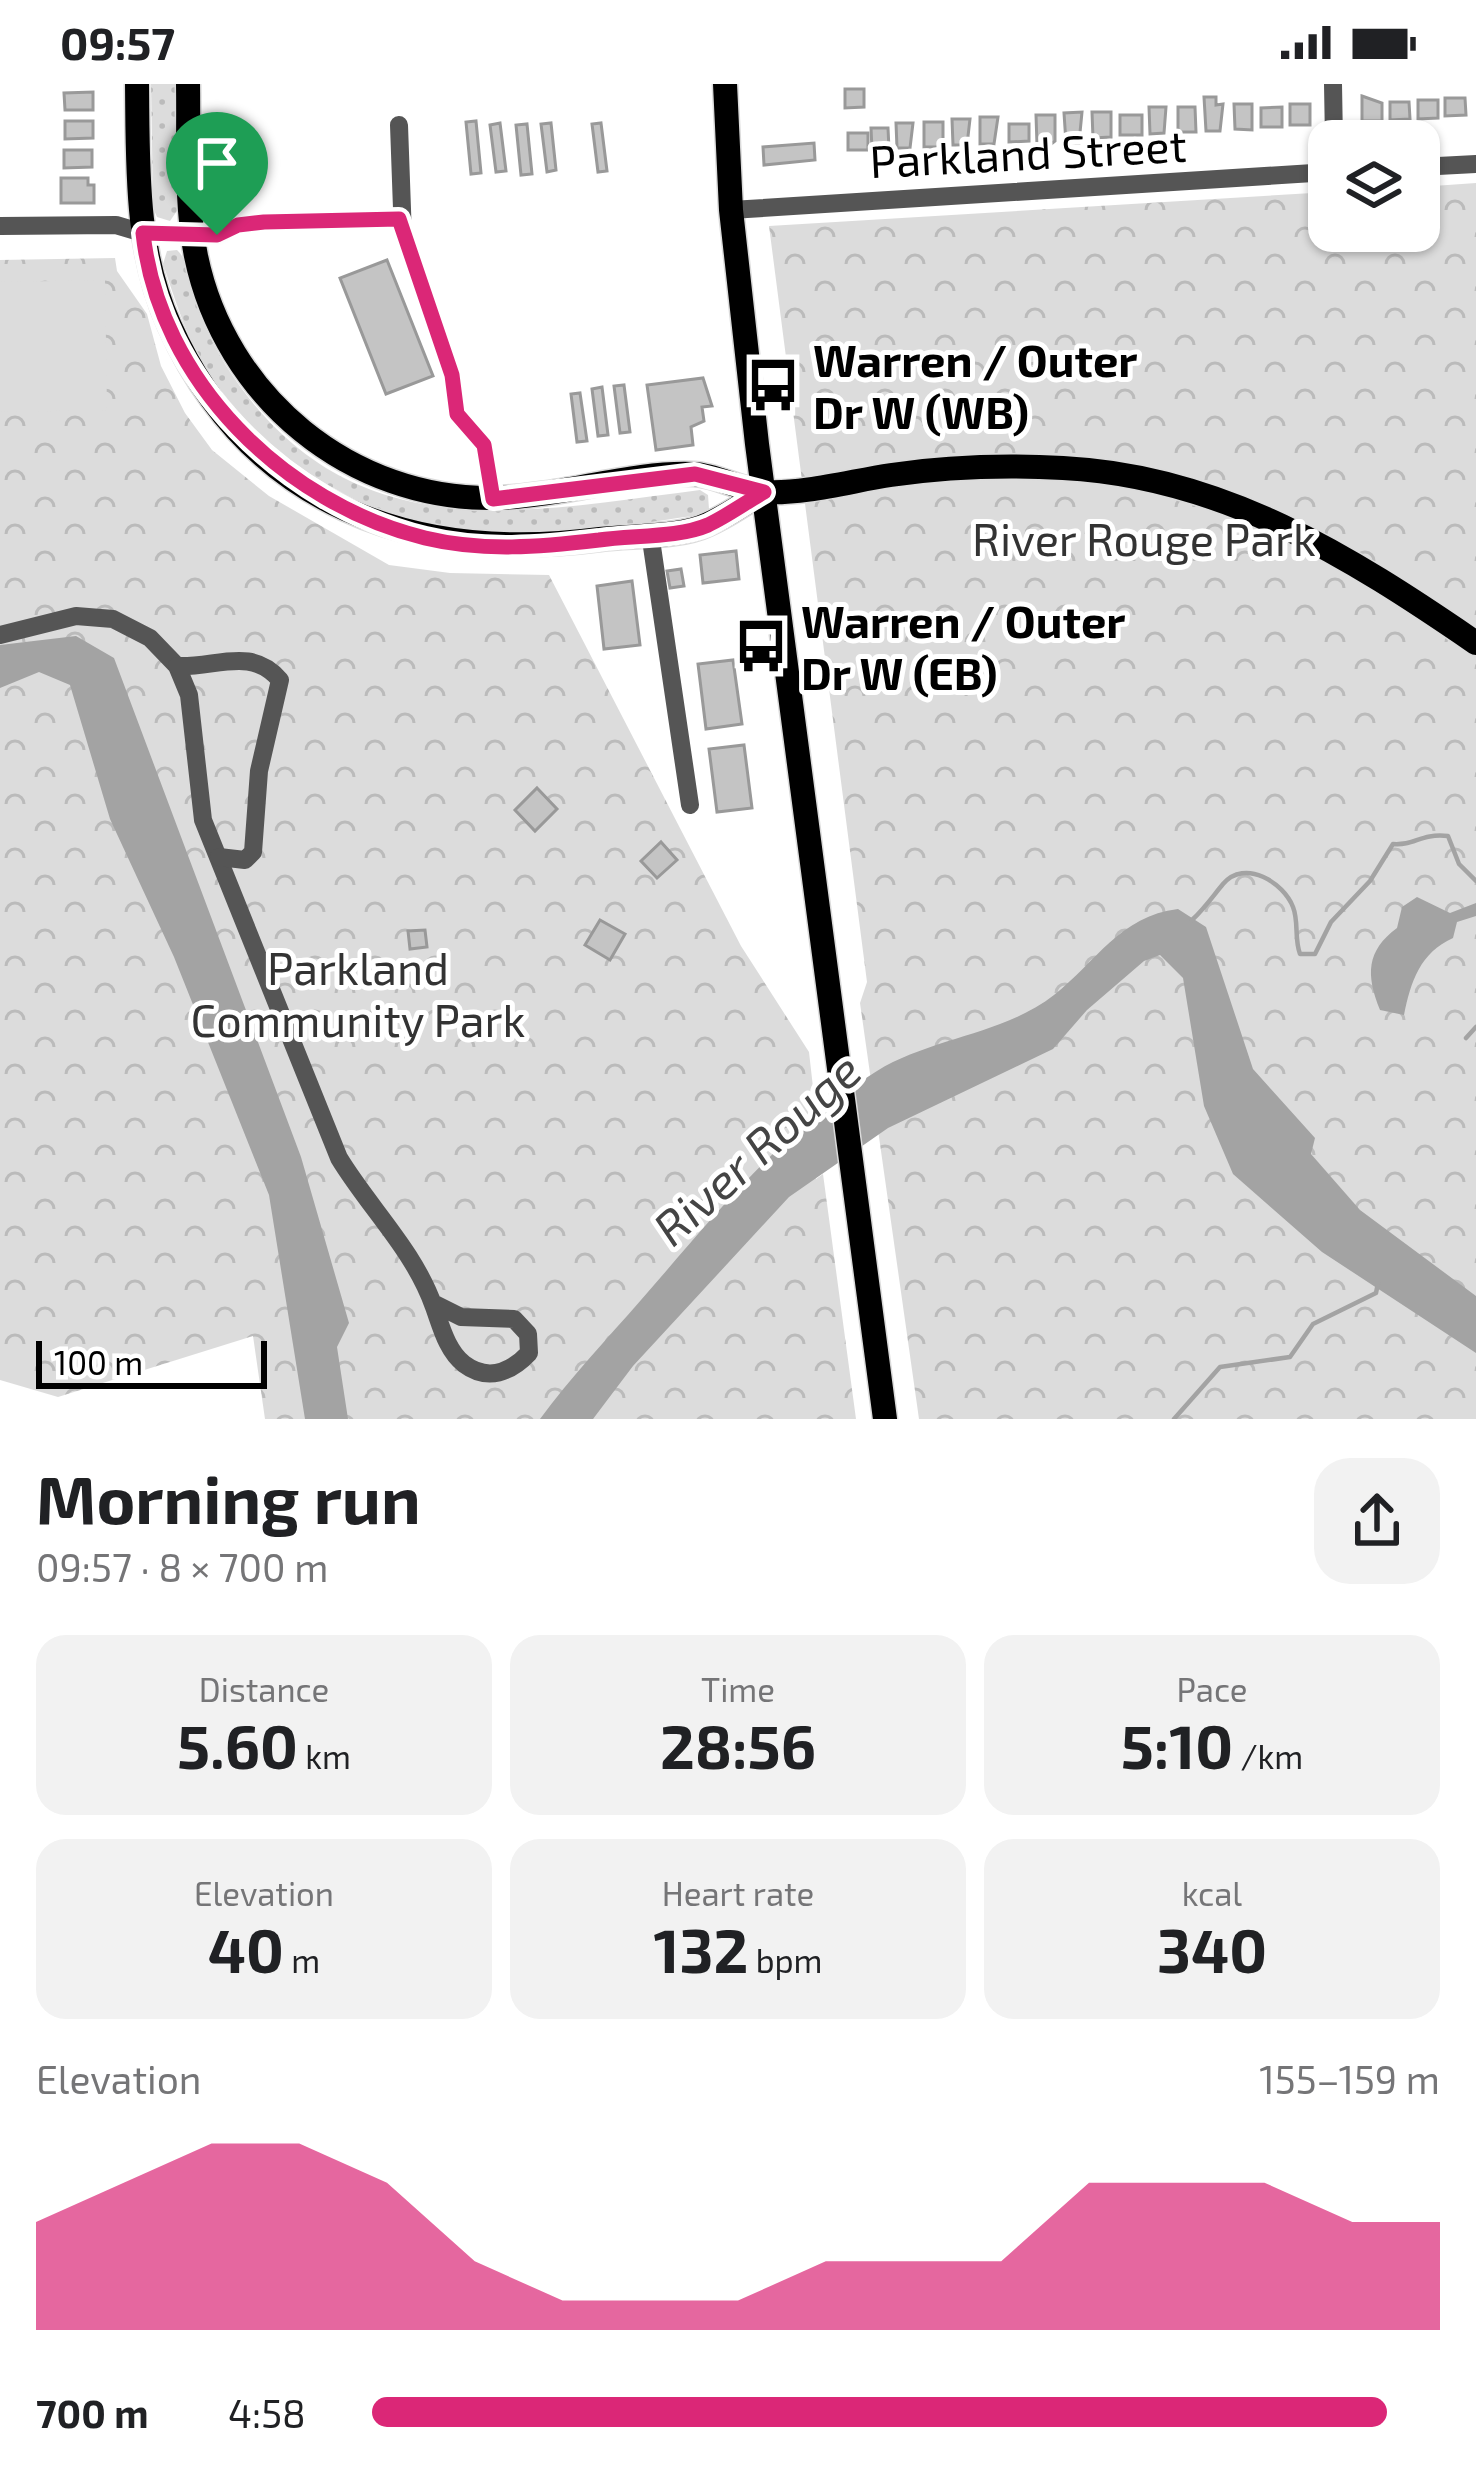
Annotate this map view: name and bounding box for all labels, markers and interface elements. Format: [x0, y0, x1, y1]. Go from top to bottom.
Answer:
text: 09:57 [60, 15, 175, 69]
pin [166, 112, 268, 235]
street label: Parkland Street [868, 117, 1188, 187]
map controls [1308, 120, 1440, 252]
button: layers [1308, 120, 1440, 252]
icon: arrive [184, 130, 250, 196]
place label: Warren / Outer Dr W (WB) [813, 332, 1138, 438]
bus stop icon: Warren / Outer Dr W (WB) [744, 356, 802, 414]
park label: River Rouge Park [972, 511, 1316, 565]
place label: Warren / Outer Dr W (EB) [801, 593, 1126, 699]
bus stop icon: Warren / Outer Dr W (EB) [732, 617, 790, 675]
park label: Parkland Community Park [190, 940, 526, 1046]
water label: River Rouge [640, 1040, 872, 1256]
scale bar [36, 1335, 267, 1388]
text: 100 m [54, 1342, 143, 1382]
text: Morning run [36, 1458, 421, 1537]
button: share [1314, 1458, 1440, 1584]
text: 09:57 · 8 × 700 m [36, 1543, 328, 1590]
text: Distance [199, 1669, 329, 1709]
text: Time [701, 1669, 775, 1709]
text: Pace [1176, 1669, 1248, 1709]
text: 5.60 [177, 1709, 298, 1781]
text: 28:56 [660, 1709, 816, 1781]
text: 5:10 [1121, 1709, 1233, 1781]
text: km [298, 1736, 351, 1776]
text: /km [1233, 1736, 1303, 1776]
text: Elevation [194, 1873, 334, 1913]
text: Heart rate [662, 1873, 814, 1913]
text: kcal [1182, 1873, 1242, 1913]
text: 40 [208, 1913, 284, 1985]
text: 132 [653, 1913, 748, 1985]
text: 340 [1157, 1913, 1267, 1985]
text: m [284, 1940, 320, 1980]
text: bpm [748, 1940, 823, 1980]
text: Elevation [36, 2055, 201, 2102]
text: 155–159 m [1259, 2055, 1440, 2102]
text: 700 m [36, 2389, 149, 2436]
text: 4:58 [228, 2389, 306, 2436]

